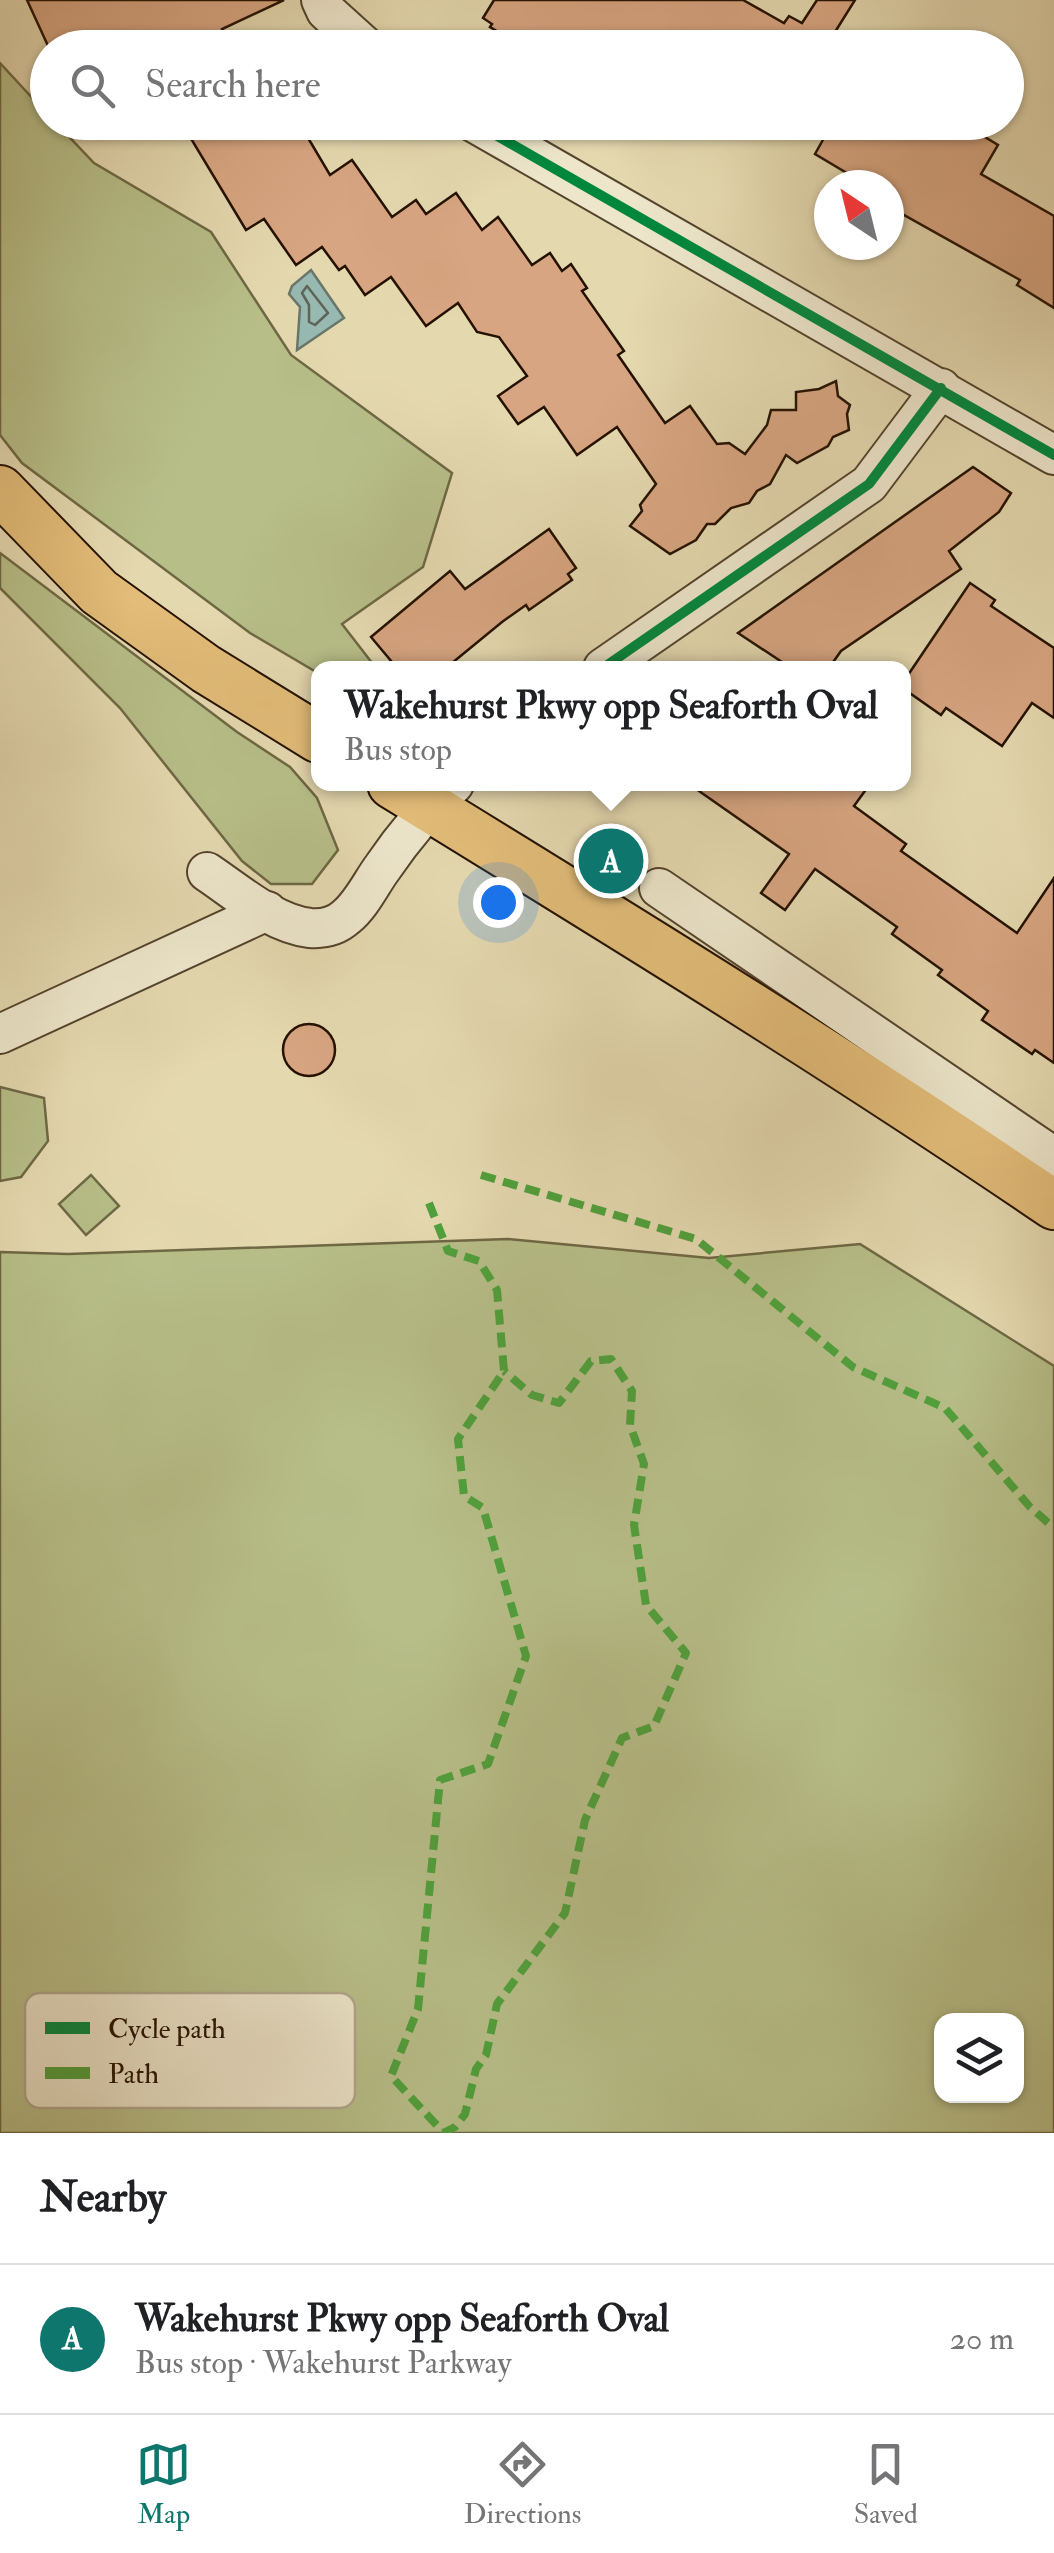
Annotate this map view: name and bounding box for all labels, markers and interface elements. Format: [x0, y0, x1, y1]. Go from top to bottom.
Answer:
search box [30, 30, 1024, 140]
icon: search [65, 58, 120, 113]
text: Search here [145, 61, 321, 109]
north arrow [814, 170, 904, 260]
popup [311, 661, 911, 791]
text: Wakehurst Pkwy opp Seaforth Oval [344, 682, 878, 730]
text: Bus stop [344, 730, 452, 770]
pin: A [578, 824, 644, 898]
your location [473, 877, 524, 928]
legend [25, 1993, 355, 2108]
text: Cycle path [108, 2012, 226, 2047]
map controls [934, 2013, 1024, 2103]
button: layers [934, 2013, 1024, 2103]
text: Path [108, 2057, 159, 2092]
text: Nearby [40, 2172, 166, 2224]
text: Wakehurst Pkwy opp Seaforth Oval [135, 2295, 669, 2343]
text: A [62, 2319, 83, 2359]
text: 20 m [950, 2319, 1014, 2359]
text: Bus stop · Wakehurst Parkway [135, 2343, 512, 2383]
tab: Map [136, 2437, 191, 2532]
tab: Directions [464, 2437, 581, 2532]
tab: Saved [854, 2437, 918, 2532]

